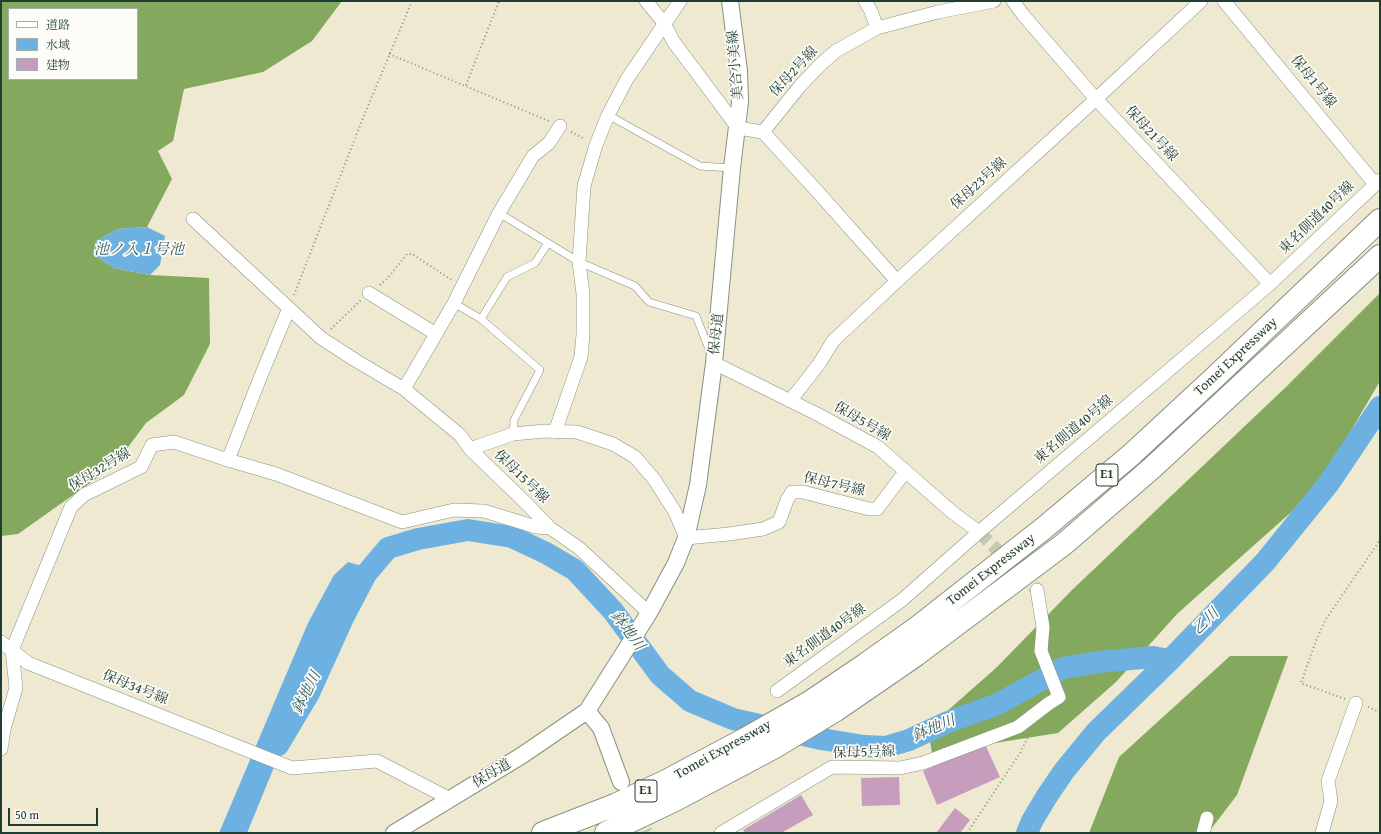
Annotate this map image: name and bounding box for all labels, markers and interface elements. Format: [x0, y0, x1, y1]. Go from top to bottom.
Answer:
legend [8, 8, 138, 80]
text: 道路 [46, 16, 70, 33]
street label: 美合小美線 [725, 29, 747, 101]
text: 水域 [46, 36, 70, 53]
street label: 保母2号線 [766, 43, 822, 101]
street label: 保母1号線 [1287, 52, 1339, 112]
text: 建物 [46, 56, 70, 73]
street label: 保母21号線 [1121, 103, 1181, 165]
street label: 保母23号線 [948, 155, 1010, 213]
street label: 東名側道40号線 [1276, 178, 1358, 258]
water label: 池ノ入１号池 [94, 241, 184, 259]
street label: 保母道 [706, 312, 728, 356]
street label: Tomei Expressway [1191, 314, 1281, 400]
street label: 東名側道40号線 [1031, 392, 1117, 468]
street label: 保母5号線 [831, 399, 893, 445]
street label: 保母32号線 [66, 445, 134, 495]
street label: 保母15号線 [490, 447, 552, 507]
road number: E1 [1096, 464, 1118, 486]
street label: 保母7号線 [802, 470, 866, 500]
street label: Tomei Expressway [943, 530, 1039, 610]
street label: 東名側道40号線 [781, 601, 869, 671]
water label: 乙川 [1189, 605, 1223, 639]
water label: 鉢地川 [606, 608, 648, 654]
street label: 保母34号線 [100, 667, 170, 709]
water label: 鉢地川 [289, 669, 325, 717]
water label: 鉢地川 [910, 712, 958, 746]
street label: Tomei Expressway [672, 717, 774, 783]
street label: 保母5号線 [832, 744, 896, 762]
street label: 保母道 [470, 756, 514, 792]
road number: E1 [635, 780, 657, 802]
scale bar [10, 800, 100, 826]
text: 50 m [15, 806, 39, 823]

